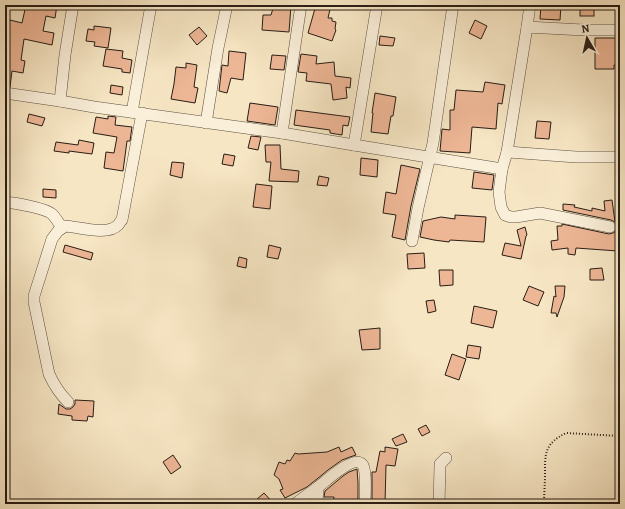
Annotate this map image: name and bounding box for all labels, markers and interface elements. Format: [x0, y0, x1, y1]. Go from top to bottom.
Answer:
north arrow [567, 18, 607, 58]
text: N [580, 21, 591, 37]

